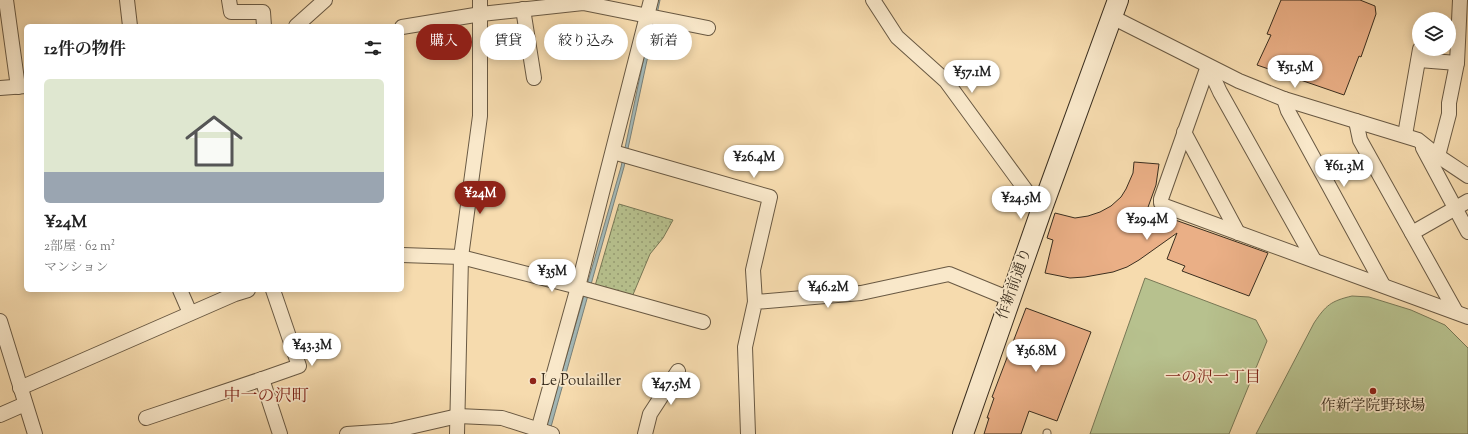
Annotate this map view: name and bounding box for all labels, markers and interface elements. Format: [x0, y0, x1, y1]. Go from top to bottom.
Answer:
map controls [1412, 12, 1456, 56]
button: layers [1412, 12, 1456, 56]
chip: 購入 [416, 24, 472, 60]
chip: 賃貸 [480, 24, 536, 60]
chip: 絞り込み [544, 24, 628, 60]
chip: 新着 [636, 24, 692, 60]
icon: filters [362, 37, 384, 59]
text: 12件の物件 [44, 38, 126, 62]
pin: ¥51.5M [1262, 55, 1328, 89]
text: ¥51.5M [1277, 59, 1313, 77]
pin: ¥57.1M [939, 60, 1005, 94]
text: ¥57.1M [953, 64, 991, 82]
icon: home [178, 105, 250, 177]
pin: ¥26.4M [721, 145, 787, 179]
text: ¥26.4M [733, 149, 775, 167]
pin: ¥61.3M [1311, 154, 1377, 188]
text: ¥61.3M [1324, 158, 1364, 176]
pin: ¥24M [456, 181, 504, 215]
text: ¥24M [464, 185, 496, 203]
pin: ¥24.5M [988, 186, 1054, 220]
text: ¥24.5M [1001, 190, 1041, 208]
pin: ¥29.4M [1114, 207, 1180, 241]
text: ¥24M [44, 211, 87, 235]
text: ¥29.4M [1126, 211, 1168, 229]
text: 2部屋 · 62 m² [44, 238, 115, 256]
street label: 作新前通り [992, 245, 1038, 323]
text: マンション [44, 259, 108, 277]
pin: ¥35M [528, 259, 576, 293]
text: ¥35M [537, 263, 567, 281]
pin: ¥46.2M [795, 275, 861, 309]
text: ¥46.2M [807, 279, 849, 297]
pin: ¥43.3M [279, 333, 345, 367]
text: ¥43.3M [292, 337, 332, 355]
pin: ¥36.8M [1003, 339, 1069, 373]
text: ¥36.8M [1015, 343, 1057, 361]
district label: 一の沢一丁目 [1165, 367, 1261, 390]
place label: Le Poulailler [541, 371, 621, 392]
pin: ¥47.5M [638, 372, 704, 406]
marker: Le Poulailler [528, 376, 538, 386]
text: ¥47.5M [651, 376, 691, 394]
district label: 中一の沢町 [224, 385, 309, 409]
marker: 作新学院野球場 [1368, 386, 1378, 396]
place label: 作新学院野球場 [1320, 396, 1426, 417]

